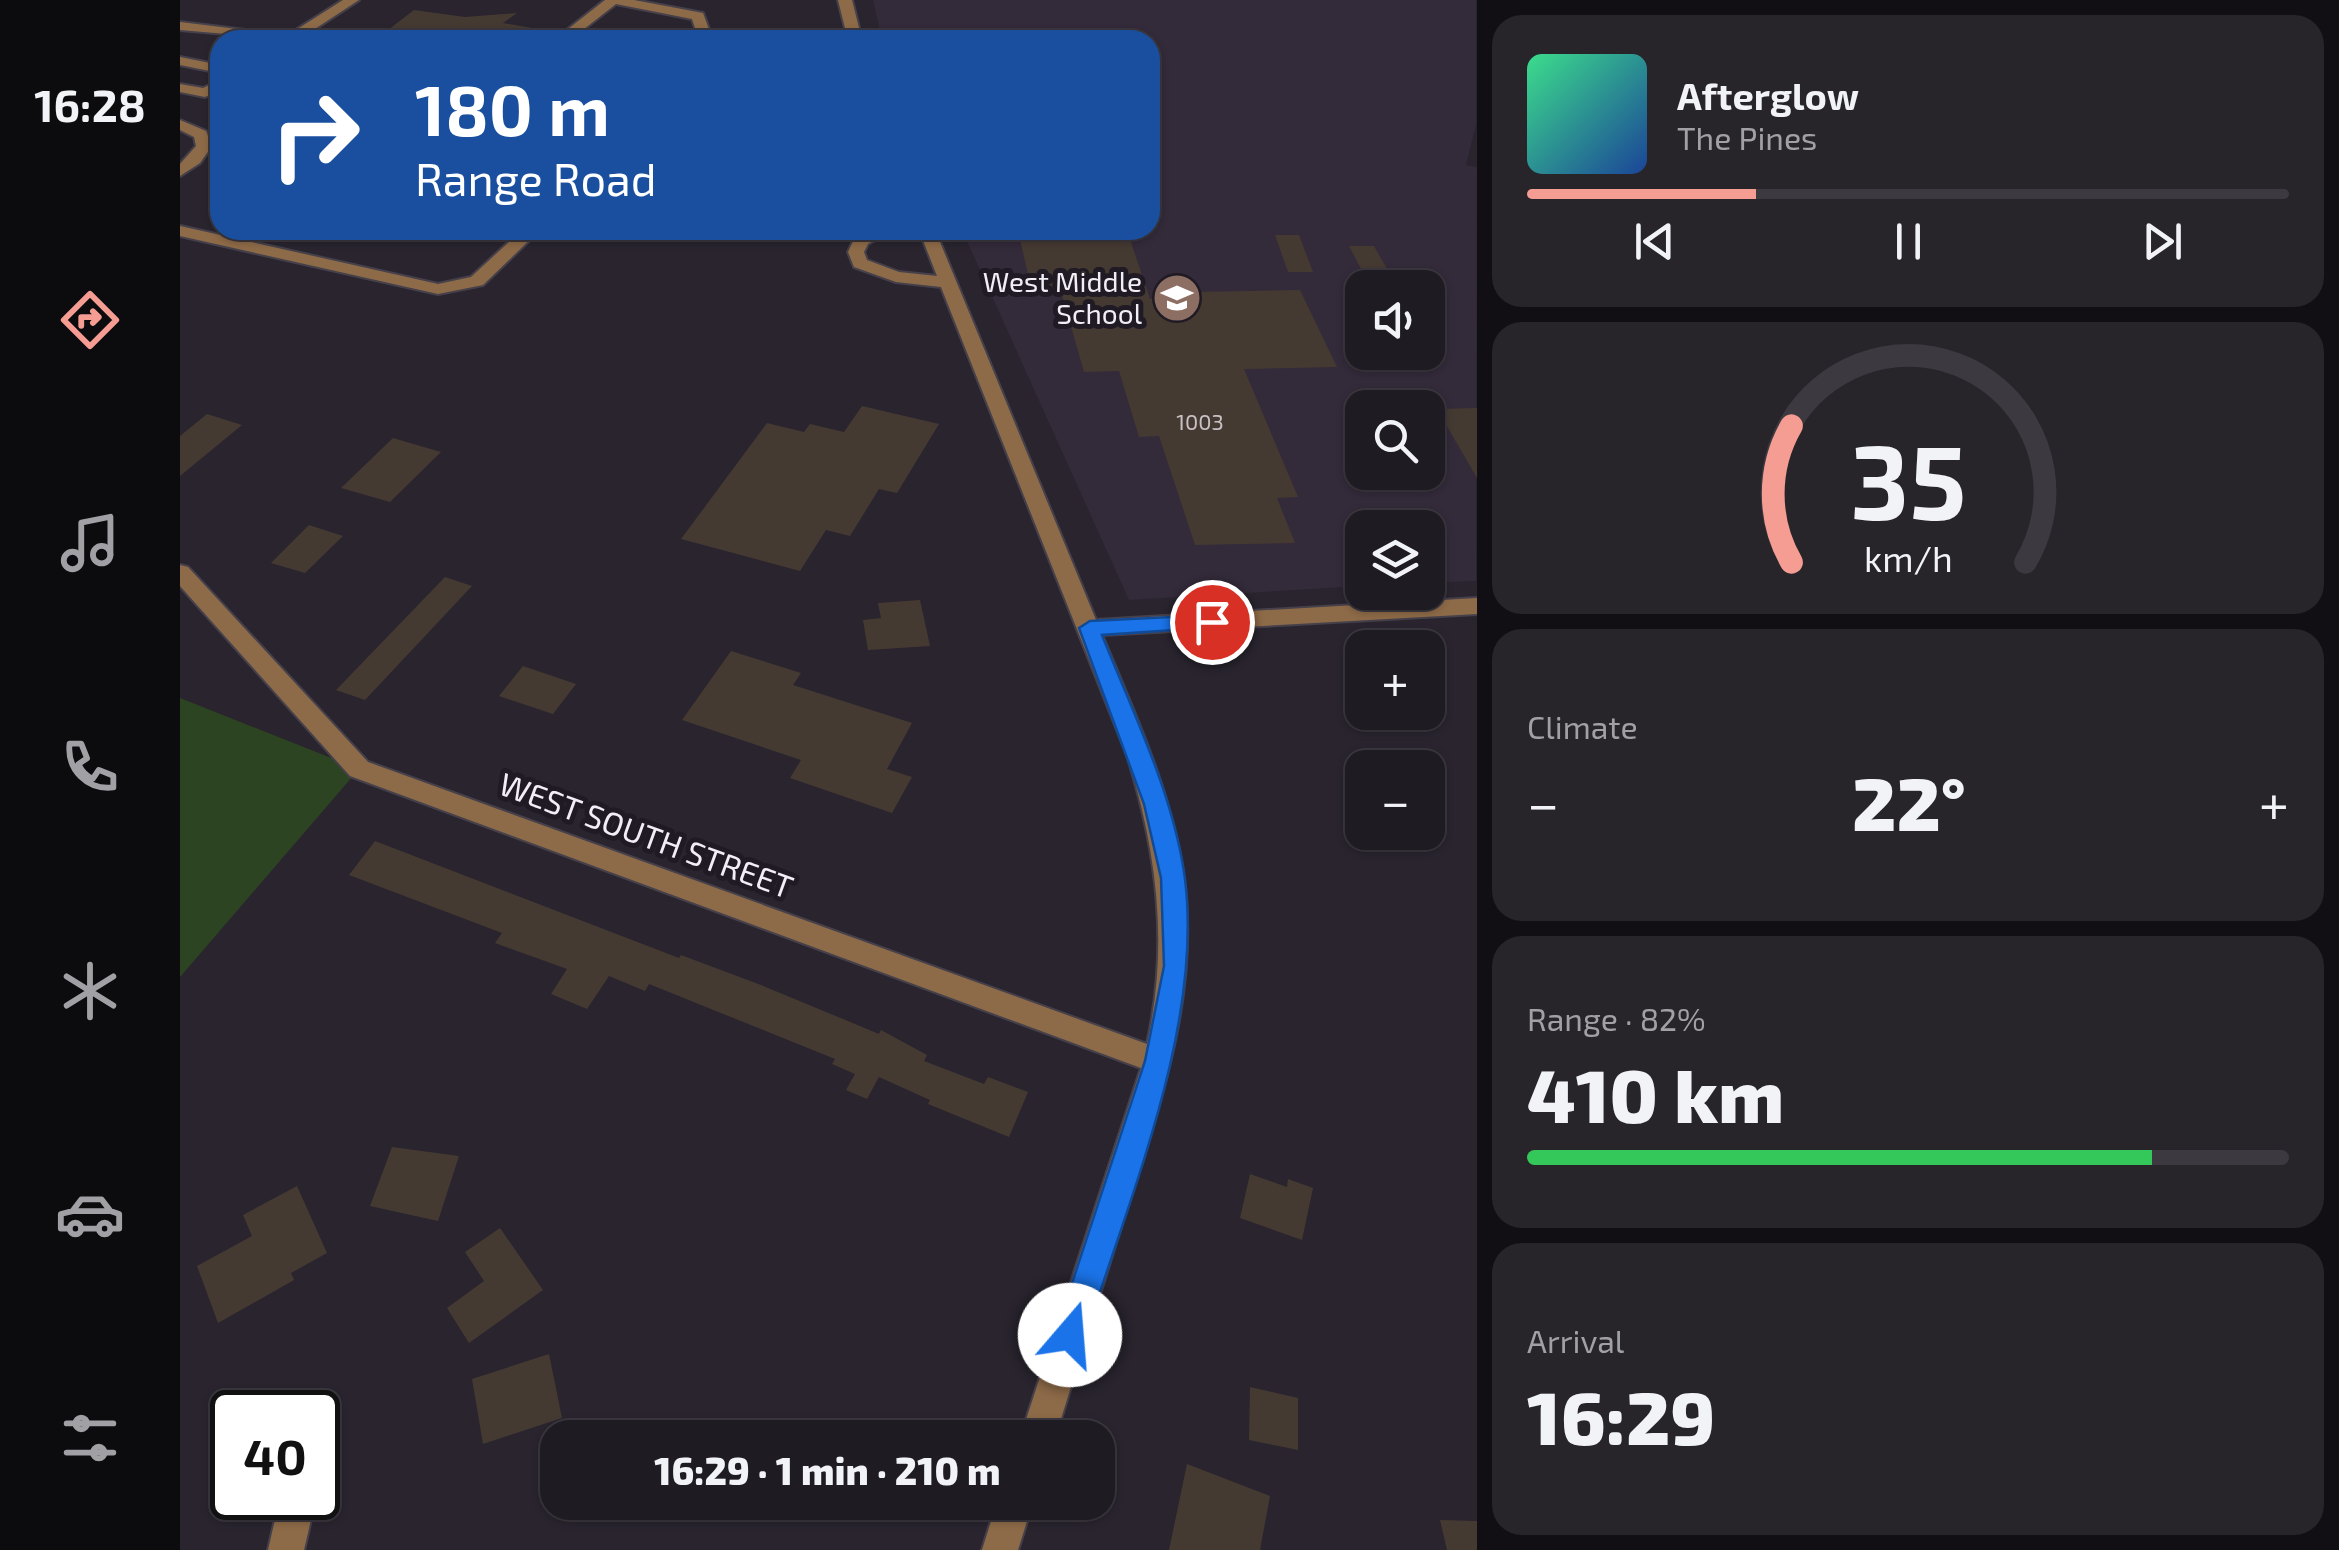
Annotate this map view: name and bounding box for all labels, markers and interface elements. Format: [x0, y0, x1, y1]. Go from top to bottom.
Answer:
text: 180 m [415, 66, 610, 150]
icon: right [250, 70, 380, 200]
text: Afterglow [1677, 72, 1859, 118]
text: 16:28 [34, 77, 146, 131]
text: The Pines [1677, 118, 1817, 156]
text: Range Road [415, 151, 656, 205]
icon: previous [1627, 214, 1682, 269]
icon: pause [1881, 214, 1936, 269]
icon: next [2135, 214, 2190, 269]
place label: West Middle School [983, 264, 1143, 330]
map controls [1345, 270, 1445, 850]
button: sound [1345, 270, 1445, 370]
school or university icon: West Middle School [1151, 272, 1203, 324]
icon: directions [55, 285, 125, 355]
button: search [1345, 390, 1445, 490]
house number: 1003 [1176, 408, 1224, 434]
text: 35 [1850, 416, 1966, 541]
icon: music [55, 508, 125, 578]
button: layers [1345, 510, 1445, 610]
text: km/h [1864, 536, 1952, 579]
pin [1170, 580, 1255, 665]
icon: arrive [1185, 595, 1240, 650]
button: + [1345, 630, 1445, 730]
text: Climate [1527, 707, 1638, 745]
icon: phone [55, 732, 125, 802]
button: − [1345, 750, 1445, 850]
text: 22° [1852, 756, 1966, 846]
street label: WEST SOUTH STREET [495, 763, 799, 905]
text: − [1527, 769, 1559, 835]
text: + [2259, 769, 2289, 835]
icon: climate [55, 956, 125, 1026]
text: Range · 82% [1527, 999, 1706, 1037]
text: 410 km [1527, 1048, 1784, 1138]
icon: car [55, 1179, 125, 1249]
position arrow [1018, 1283, 1122, 1387]
text: Arrival [1527, 1321, 1624, 1359]
text: 16:29 [1527, 1370, 1715, 1460]
speed limit sign: 40 [210, 1390, 340, 1520]
icon: filters [55, 1403, 125, 1473]
text: 16:29 · 1 min · 210 m [654, 1447, 1001, 1493]

